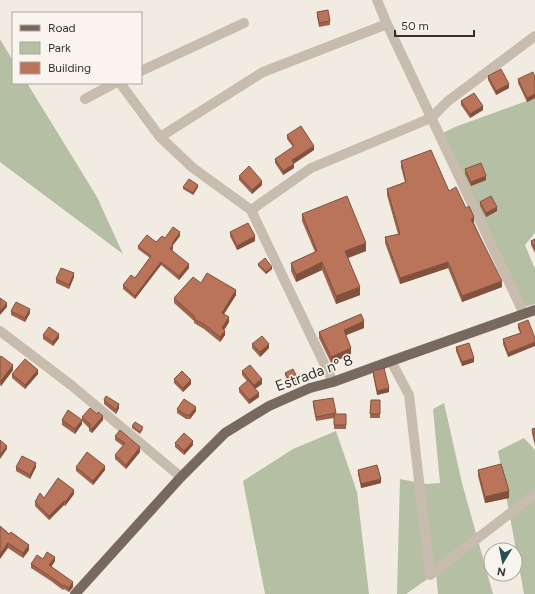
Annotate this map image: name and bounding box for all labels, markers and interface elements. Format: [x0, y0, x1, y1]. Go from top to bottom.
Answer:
legend [12, 12, 142, 84]
scale bar [395, 12, 474, 38]
text: 50 m [401, 19, 429, 33]
text: Road [48, 21, 76, 35]
text: Park [48, 41, 71, 55]
text: Building [48, 61, 91, 75]
street label: Estrada nº 8 [273, 351, 355, 395]
north arrow [483, 542, 523, 582]
text: N [496, 564, 507, 578]

